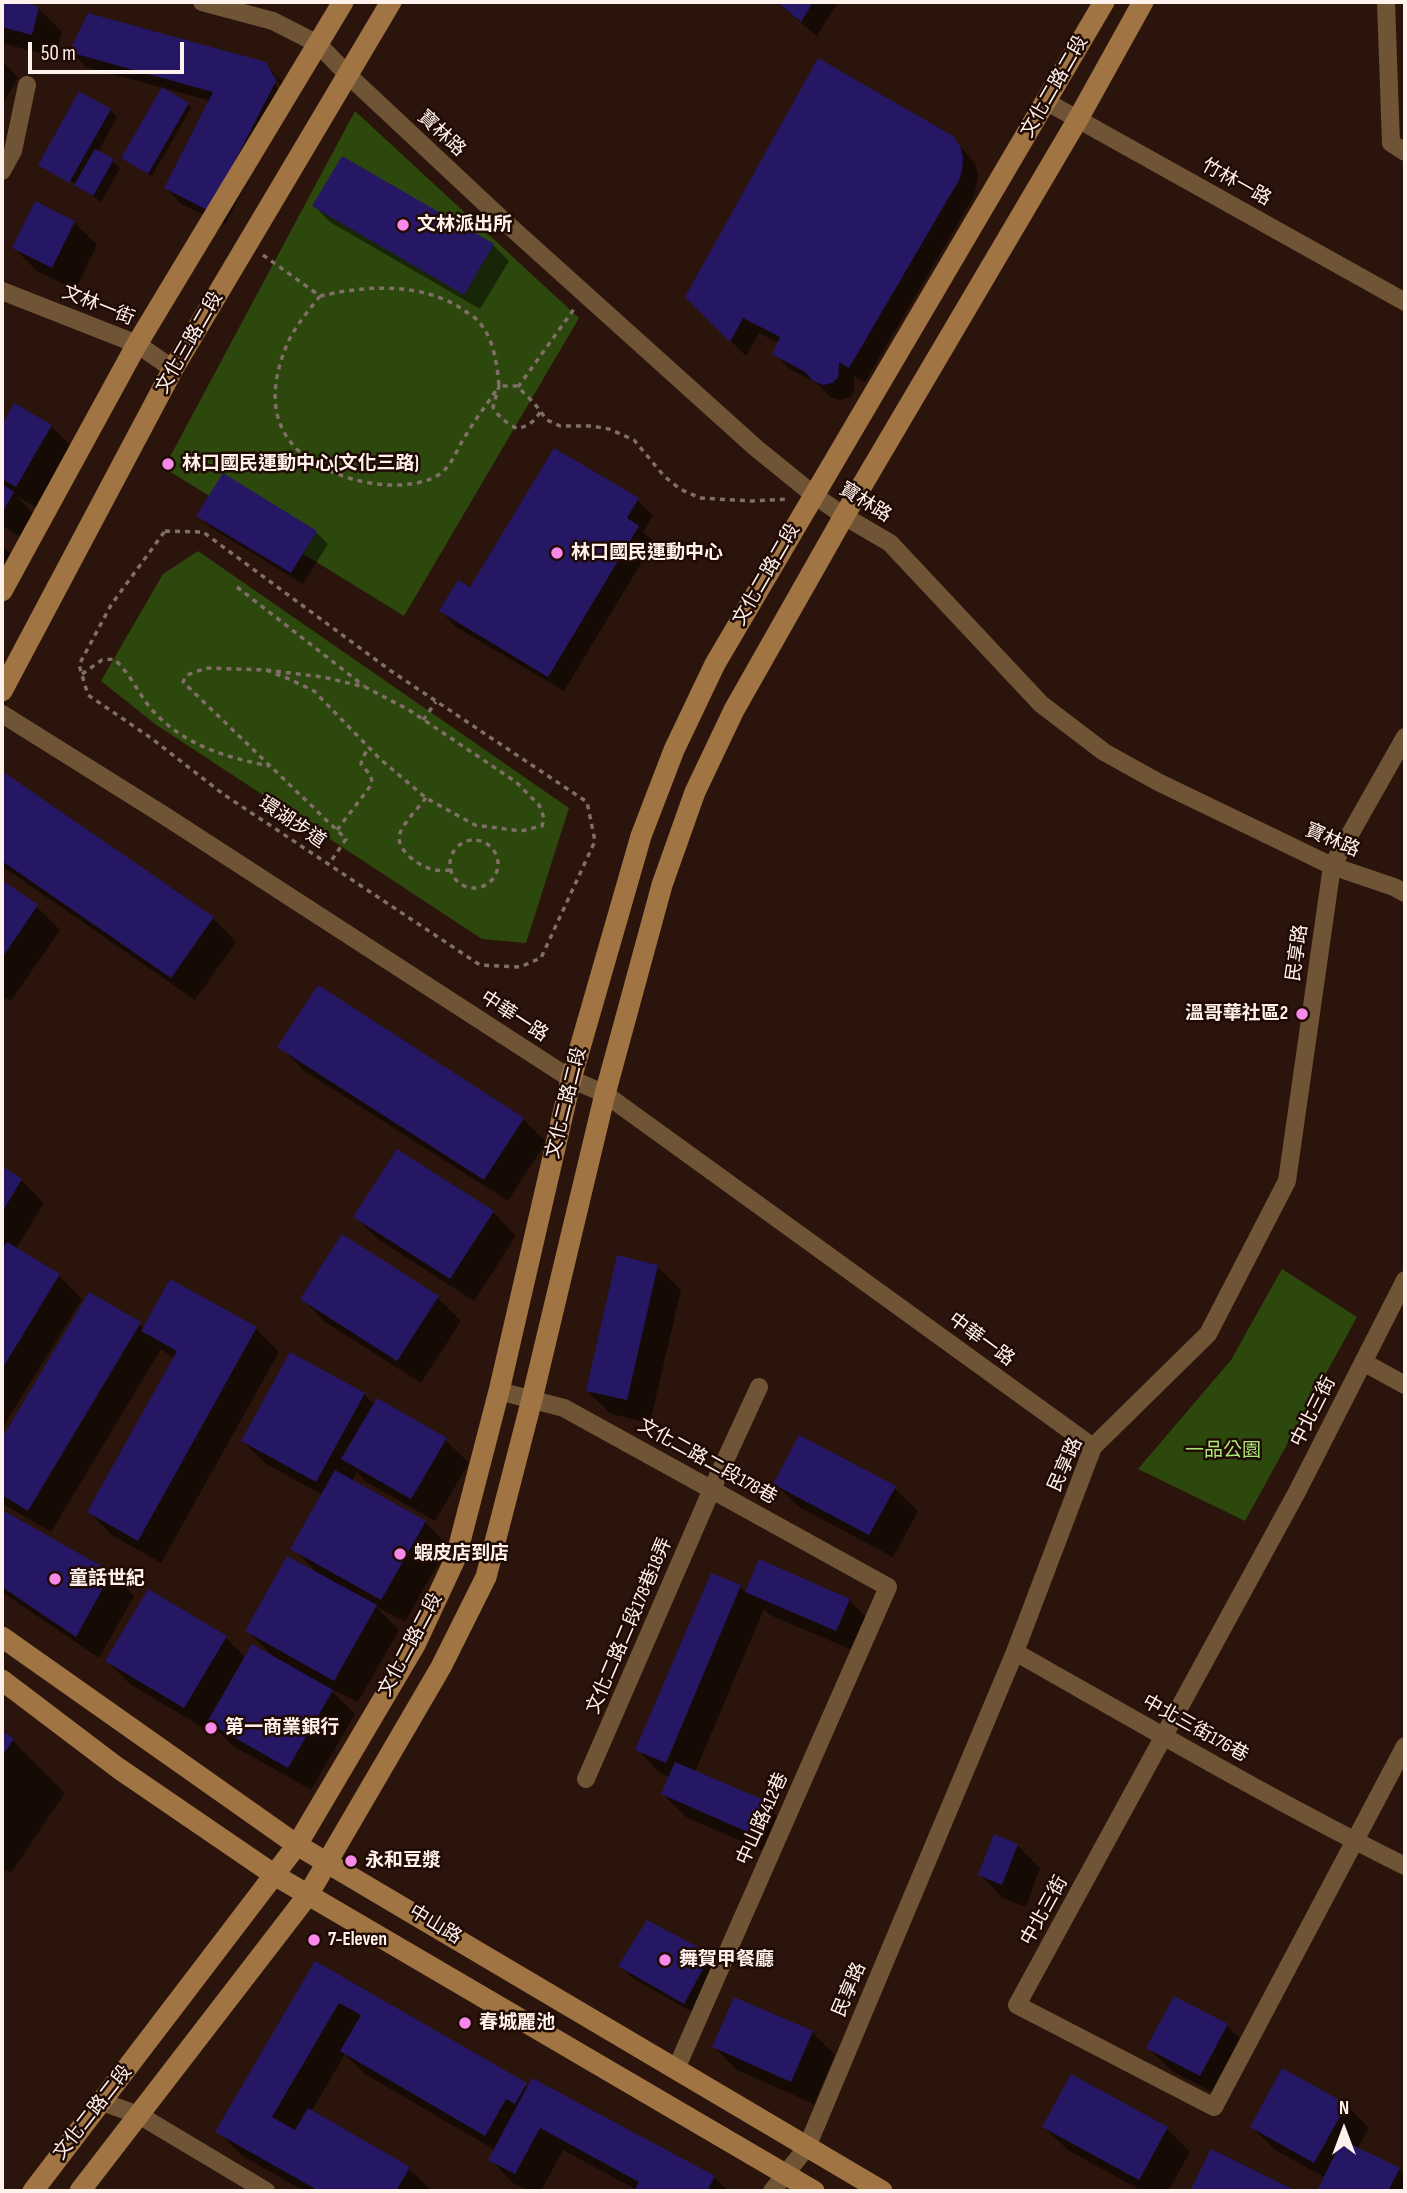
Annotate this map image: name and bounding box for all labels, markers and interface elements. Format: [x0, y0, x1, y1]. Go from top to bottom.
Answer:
scale bar [32, 28, 187, 72]
street label: 文化二路二段 [1017, 32, 1093, 142]
text: 50 m [41, 41, 76, 66]
street label: 寶林路 [412, 106, 470, 162]
street label: 竹林一路 [1197, 155, 1275, 211]
place label: 文林派出所 [417, 214, 512, 236]
marker: 文林派出所 [395, 217, 411, 233]
street label: 文林一街 [58, 281, 138, 331]
street label: 文化三路二段 [152, 288, 228, 398]
place label: 林口國民運動中心(文化三路) [182, 453, 419, 475]
marker: 林口國民運動中心(文化三路) [160, 456, 176, 472]
street label: 寶林路 [835, 478, 895, 528]
street label: 文化二路二段 [729, 520, 805, 630]
place label: 林口國民運動中心 [571, 542, 723, 564]
marker: 林口國民運動中心 [549, 545, 565, 561]
street label: 環湖步道 [254, 792, 330, 854]
street label: 寶林路 [1301, 819, 1363, 863]
street label: 民享路 [1283, 923, 1313, 983]
street label: 中華一路 [476, 987, 552, 1047]
place label: 溫哥華社區2 [1185, 1003, 1288, 1025]
marker: 溫哥華社區2 [1294, 1006, 1310, 1022]
street label: 文化二路二段 [542, 1045, 592, 1161]
street label: 中華一路 [944, 1308, 1018, 1372]
street label: 中北三街 [1287, 1373, 1341, 1451]
street label: 文化二路二段178巷 [633, 1414, 781, 1510]
street label: 民享路 [1044, 1434, 1088, 1496]
park label: 一品公園 [1185, 1440, 1261, 1462]
street label: 文化二路二段178巷18弄 [582, 1534, 678, 1718]
place label: 蝦皮店到店 [414, 1543, 509, 1565]
marker: 蝦皮店到店 [392, 1546, 408, 1562]
place label: 童話世紀 [69, 1568, 145, 1590]
marker: 童話世紀 [47, 1571, 63, 1587]
street label: 文化二路二段 [374, 1589, 448, 1701]
street label: 中北三街176巷 [1138, 1691, 1252, 1767]
place label: 第一商業銀行 [225, 1717, 339, 1739]
marker: 第一商業銀行 [203, 1720, 219, 1736]
street label: 中山路412巷 [733, 1769, 793, 1869]
place label: 永和豆漿 [365, 1850, 441, 1872]
marker: 永和豆漿 [343, 1853, 359, 1869]
street label: 中北三街 [1017, 1872, 1073, 1950]
street label: 中山路 [405, 1901, 465, 1949]
place label: 7-Eleven [328, 1929, 387, 1951]
marker: 7-Eleven [306, 1932, 322, 1948]
place label: 舞賀甲餐廳 [679, 1949, 774, 1971]
marker: 舞賀甲餐廳 [657, 1952, 673, 1968]
street label: 民享路 [828, 1959, 872, 2021]
place label: 春城麗池 [479, 2012, 555, 2034]
marker: 春城麗池 [457, 2015, 473, 2031]
street label: 文化二路二段 [49, 2061, 137, 2165]
north arrow [1309, 2095, 1379, 2165]
text: N [1339, 2097, 1349, 2120]

